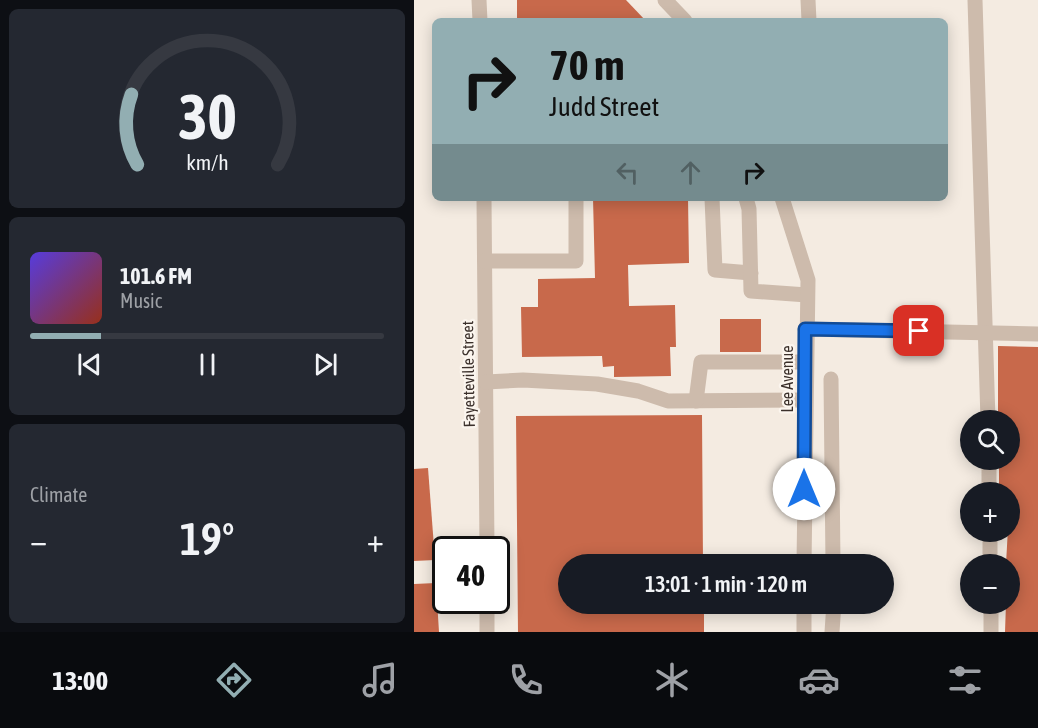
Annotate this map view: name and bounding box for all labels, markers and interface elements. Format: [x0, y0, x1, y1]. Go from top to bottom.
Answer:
text: 70 m [549, 41, 624, 89]
icon: right [450, 42, 528, 120]
text: 30 [178, 82, 236, 153]
text: Judd Street [549, 91, 659, 122]
text: km/h [186, 151, 228, 176]
icon: left [611, 156, 644, 189]
icon: ahead [674, 156, 707, 189]
icon: right [737, 156, 770, 189]
text: 101.6 FM [120, 263, 192, 289]
text: Music [120, 289, 162, 312]
pin [893, 305, 944, 356]
icon: arrive [902, 314, 935, 347]
street label: Fayetteville Street [458, 320, 479, 427]
street label: Lee Avenue [778, 345, 796, 413]
icon: previous [73, 348, 106, 381]
icon: pause [191, 348, 224, 381]
icon: next [309, 348, 342, 381]
map controls [960, 410, 1020, 614]
button: search [960, 410, 1020, 470]
position arrow [772, 457, 836, 521]
button: + [960, 482, 1020, 542]
text: Climate [30, 483, 87, 506]
text: 19° [180, 513, 234, 565]
text: − [30, 521, 47, 559]
text: + [367, 521, 384, 559]
speed limit sign: 40 [432, 536, 510, 614]
button: − [960, 554, 1020, 614]
text: 13:01 · 1 min · 120 m [645, 571, 807, 597]
icon: directions [213, 659, 255, 701]
icon: music [359, 659, 401, 701]
icon: phone [505, 659, 547, 701]
icon: climate [651, 659, 693, 701]
icon: car [798, 659, 840, 701]
icon: filters [944, 659, 986, 701]
text: 13:00 [52, 665, 108, 696]

